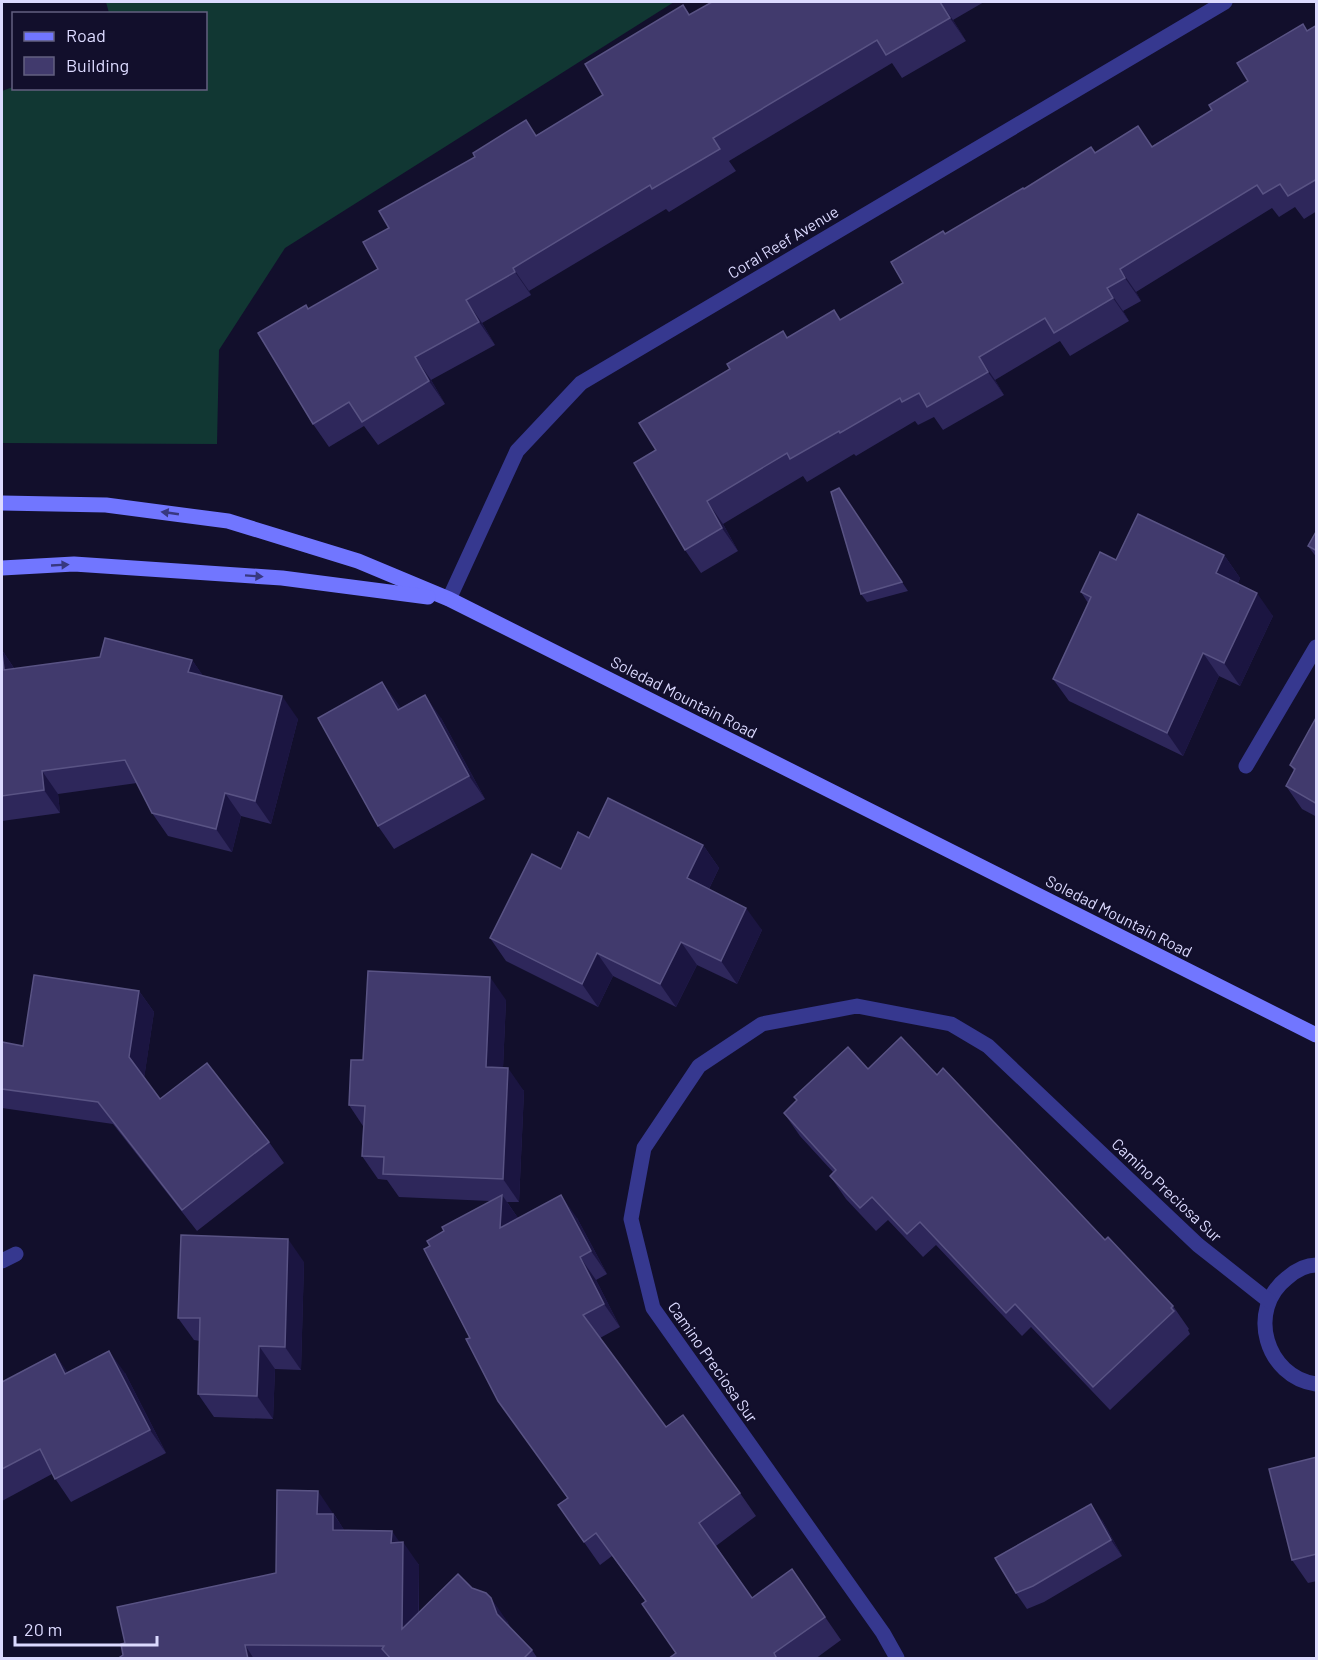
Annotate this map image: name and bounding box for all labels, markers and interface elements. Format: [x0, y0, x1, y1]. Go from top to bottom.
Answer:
legend [12, 12, 207, 90]
text: Road [66, 24, 106, 46]
text: Building [66, 54, 129, 76]
street label: Coral Reef Avenue [724, 201, 842, 282]
one-way arrow [160, 509, 179, 518]
one-way arrow [50, 560, 69, 569]
one-way arrow [245, 571, 264, 581]
street label: Soledad Mountain Road [608, 651, 761, 742]
street label: Soledad Mountain Road [1043, 870, 1196, 961]
street label: Camino Preciosa Sur [1108, 1134, 1226, 1246]
street label: Camino Preciosa Sur [665, 1298, 762, 1426]
scale bar [15, 1609, 158, 1647]
text: 20 m [24, 1618, 62, 1640]

